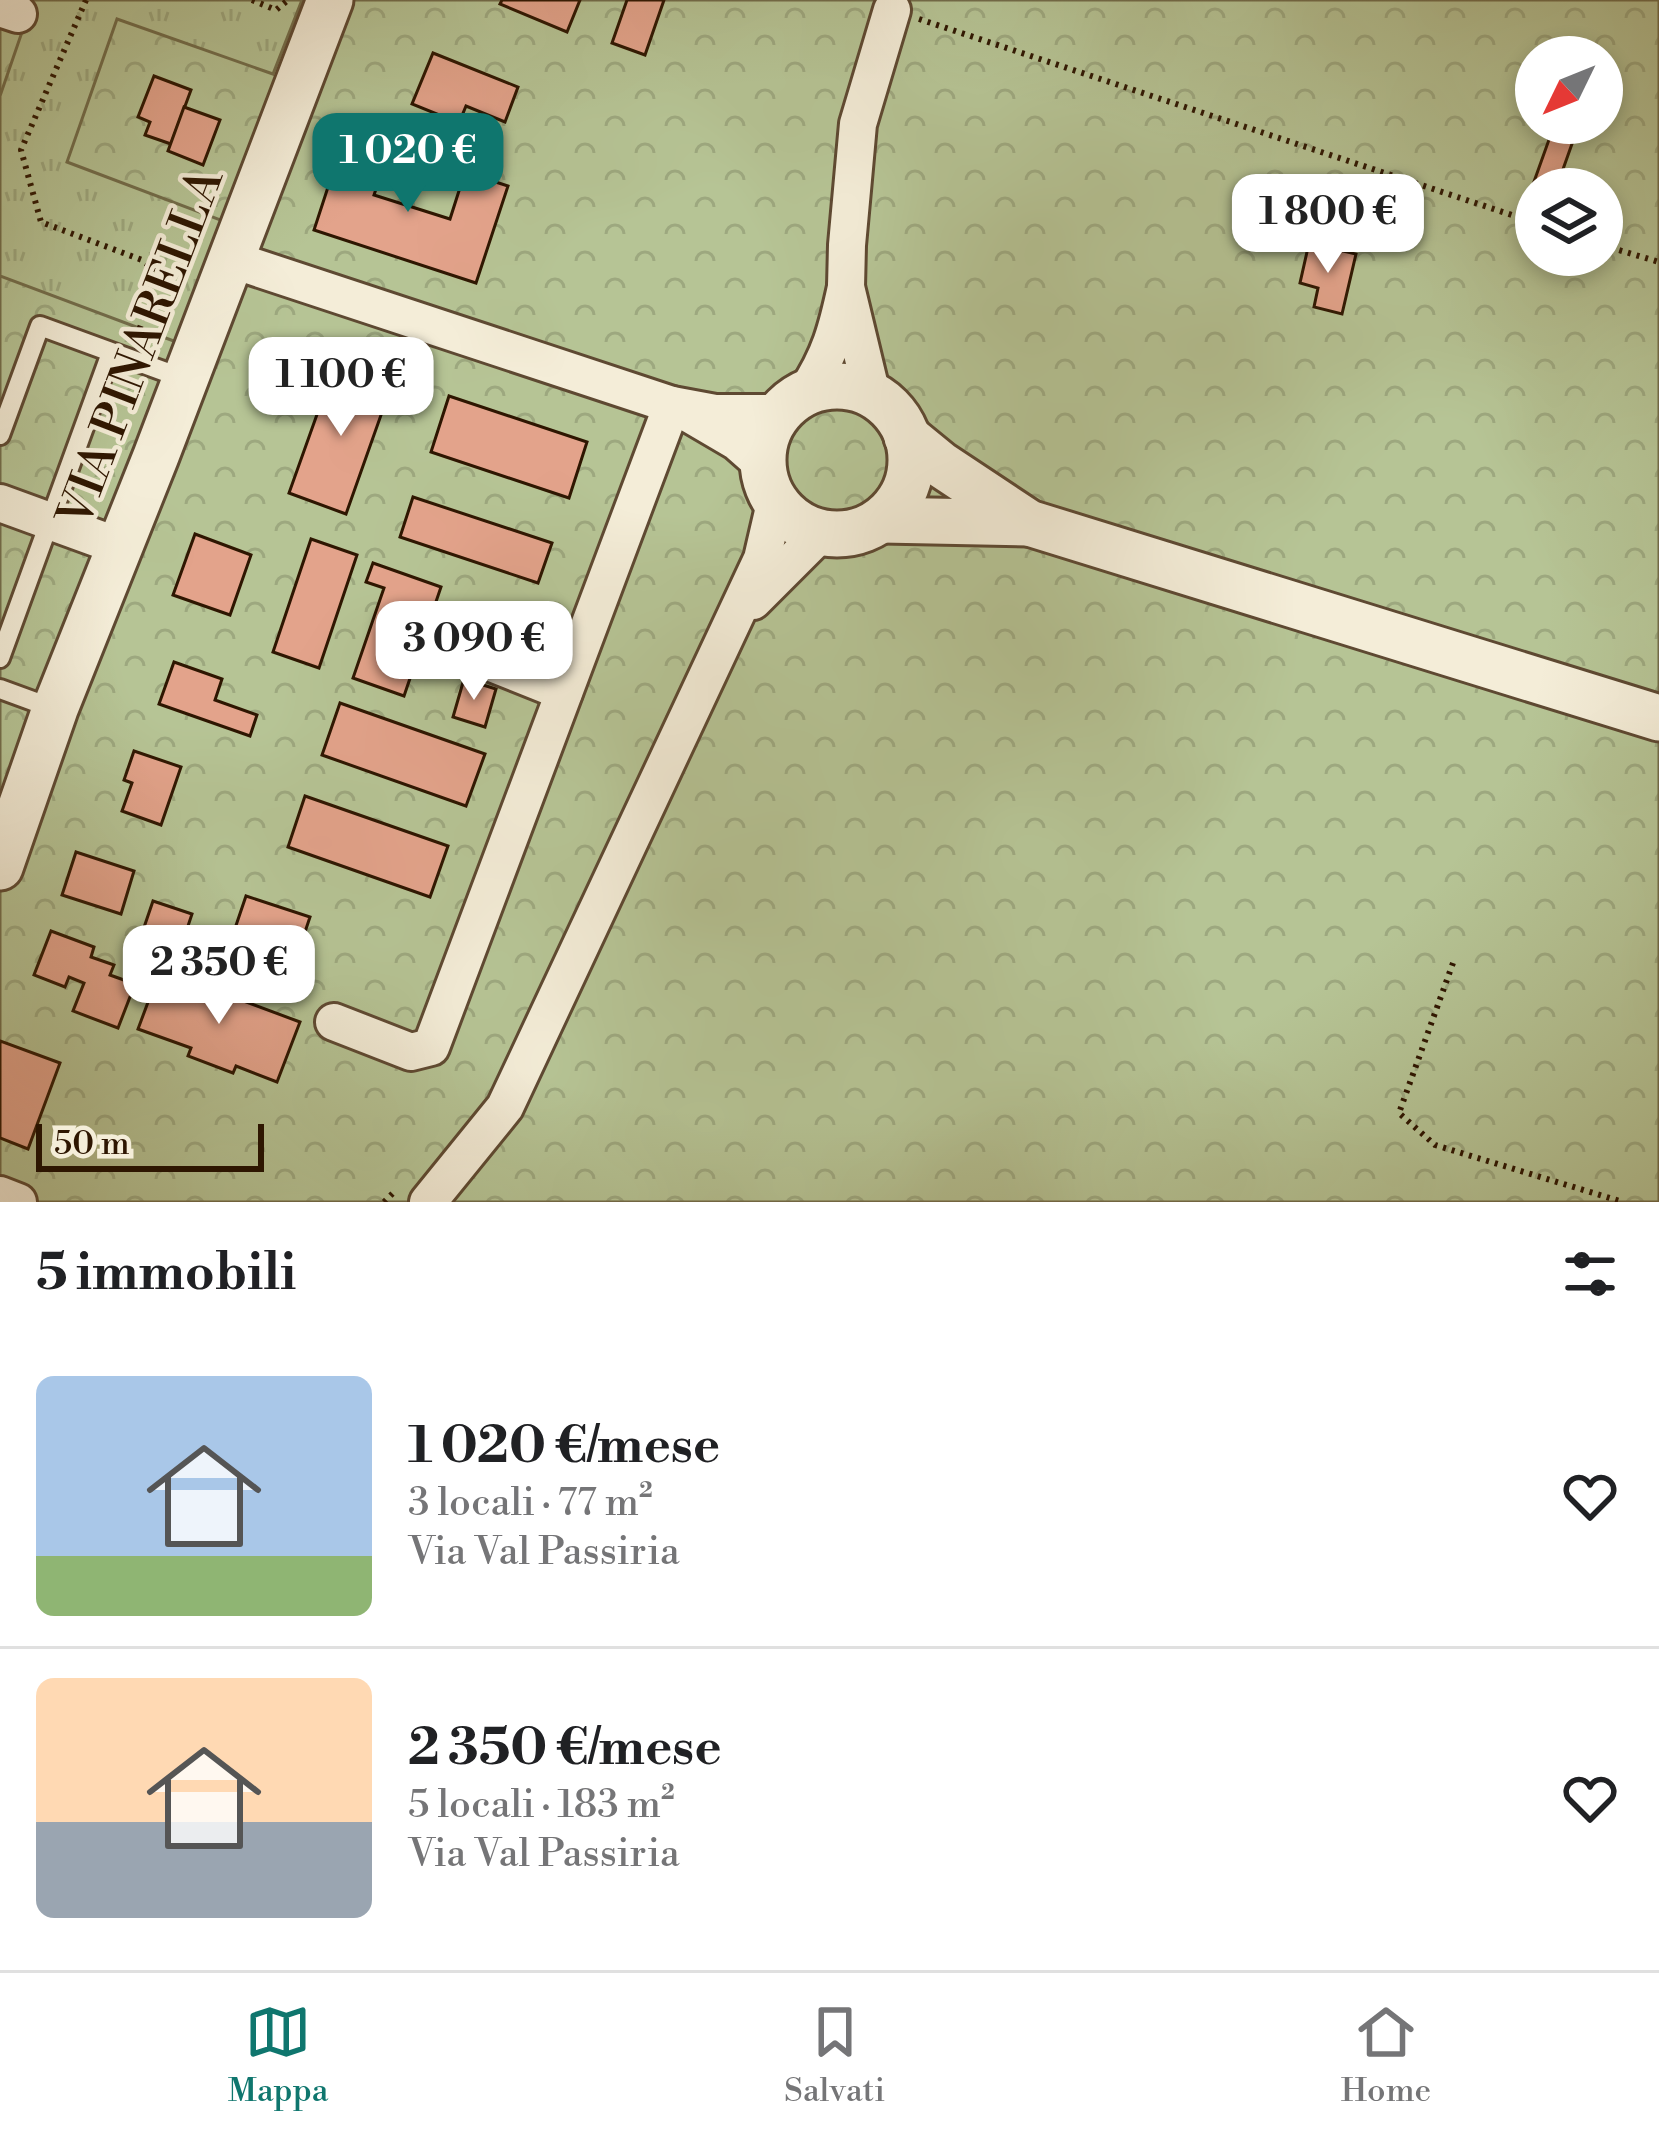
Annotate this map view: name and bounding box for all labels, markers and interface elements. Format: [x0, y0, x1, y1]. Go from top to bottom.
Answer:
north arrow [1515, 36, 1623, 144]
map controls [1515, 36, 1623, 276]
pin: 1 020 € [297, 113, 519, 215]
text: 1 020 € [339, 127, 477, 176]
street label: VIA PINARELLA [45, 159, 238, 537]
button: layers [1515, 168, 1623, 276]
pin: 1 800 € [1217, 174, 1439, 276]
text: 1 800 € [1259, 188, 1397, 237]
pin: 1 100 € [230, 337, 452, 439]
text: 1 100 € [276, 351, 406, 400]
pin: 3 090 € [363, 601, 585, 703]
text: 3 090 € [403, 615, 545, 664]
pin: 2 350 € [108, 925, 330, 1027]
text: 2 350 € [150, 939, 288, 988]
scale bar [36, 1118, 264, 1171]
text: 50 m [54, 1124, 130, 1165]
icon: filters [1557, 1241, 1623, 1307]
text: 5 immobili [36, 1242, 296, 1306]
text: 1 020 €/mese [408, 1415, 720, 1479]
icon: home [132, 1424, 276, 1568]
icon: heart [1557, 1463, 1623, 1529]
text: 3 locali · 77 m² [408, 1479, 653, 1528]
text: Via Val Passiria [408, 1528, 680, 1577]
text: 2 350 €/mese [408, 1717, 722, 1781]
icon: home [132, 1726, 276, 1870]
icon: heart [1557, 1765, 1623, 1831]
text: 5 locali · 183 m² [408, 1781, 675, 1830]
text: Via Val Passiria [408, 1830, 680, 1879]
tab: Mappa [228, 1999, 328, 2112]
tab: Salvati [784, 1999, 885, 2112]
tab: Home [1341, 1999, 1431, 2112]

